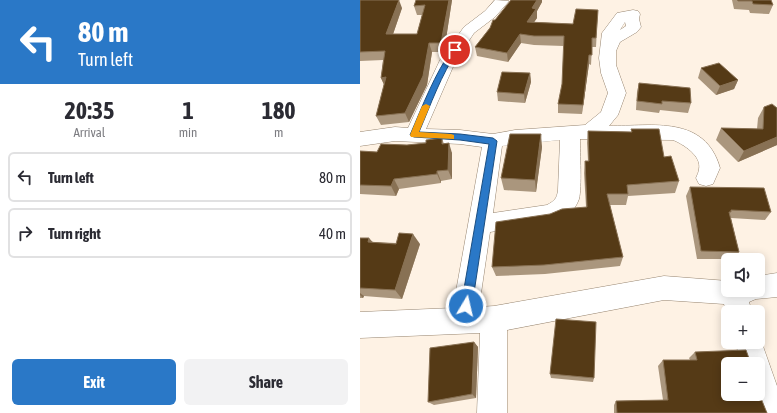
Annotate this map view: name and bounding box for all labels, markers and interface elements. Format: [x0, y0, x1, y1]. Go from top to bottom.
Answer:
icon: left [12, 16, 64, 68]
text: 80 m [78, 16, 128, 48]
pin [438, 33, 472, 67]
icon: arrive [444, 39, 466, 61]
text: Turn left [78, 49, 133, 70]
text: 20:35 [64, 97, 114, 124]
text: 1 [182, 97, 194, 124]
text: 180 [262, 97, 296, 124]
text: Arrival [73, 125, 105, 140]
text: min [179, 125, 197, 140]
text: m [274, 125, 283, 140]
icon: left [14, 166, 36, 188]
text: Turn left [48, 169, 94, 186]
text: 80 m [319, 169, 346, 186]
icon: right [14, 222, 36, 244]
text: Turn right [48, 225, 101, 242]
text: 40 m [319, 225, 346, 242]
map controls [721, 253, 765, 401]
button: sound [721, 253, 765, 297]
position arrow [445, 285, 487, 327]
button: + [721, 305, 765, 349]
button: − [721, 357, 765, 401]
button: Exit [12, 359, 176, 405]
button: Share [184, 359, 348, 405]

